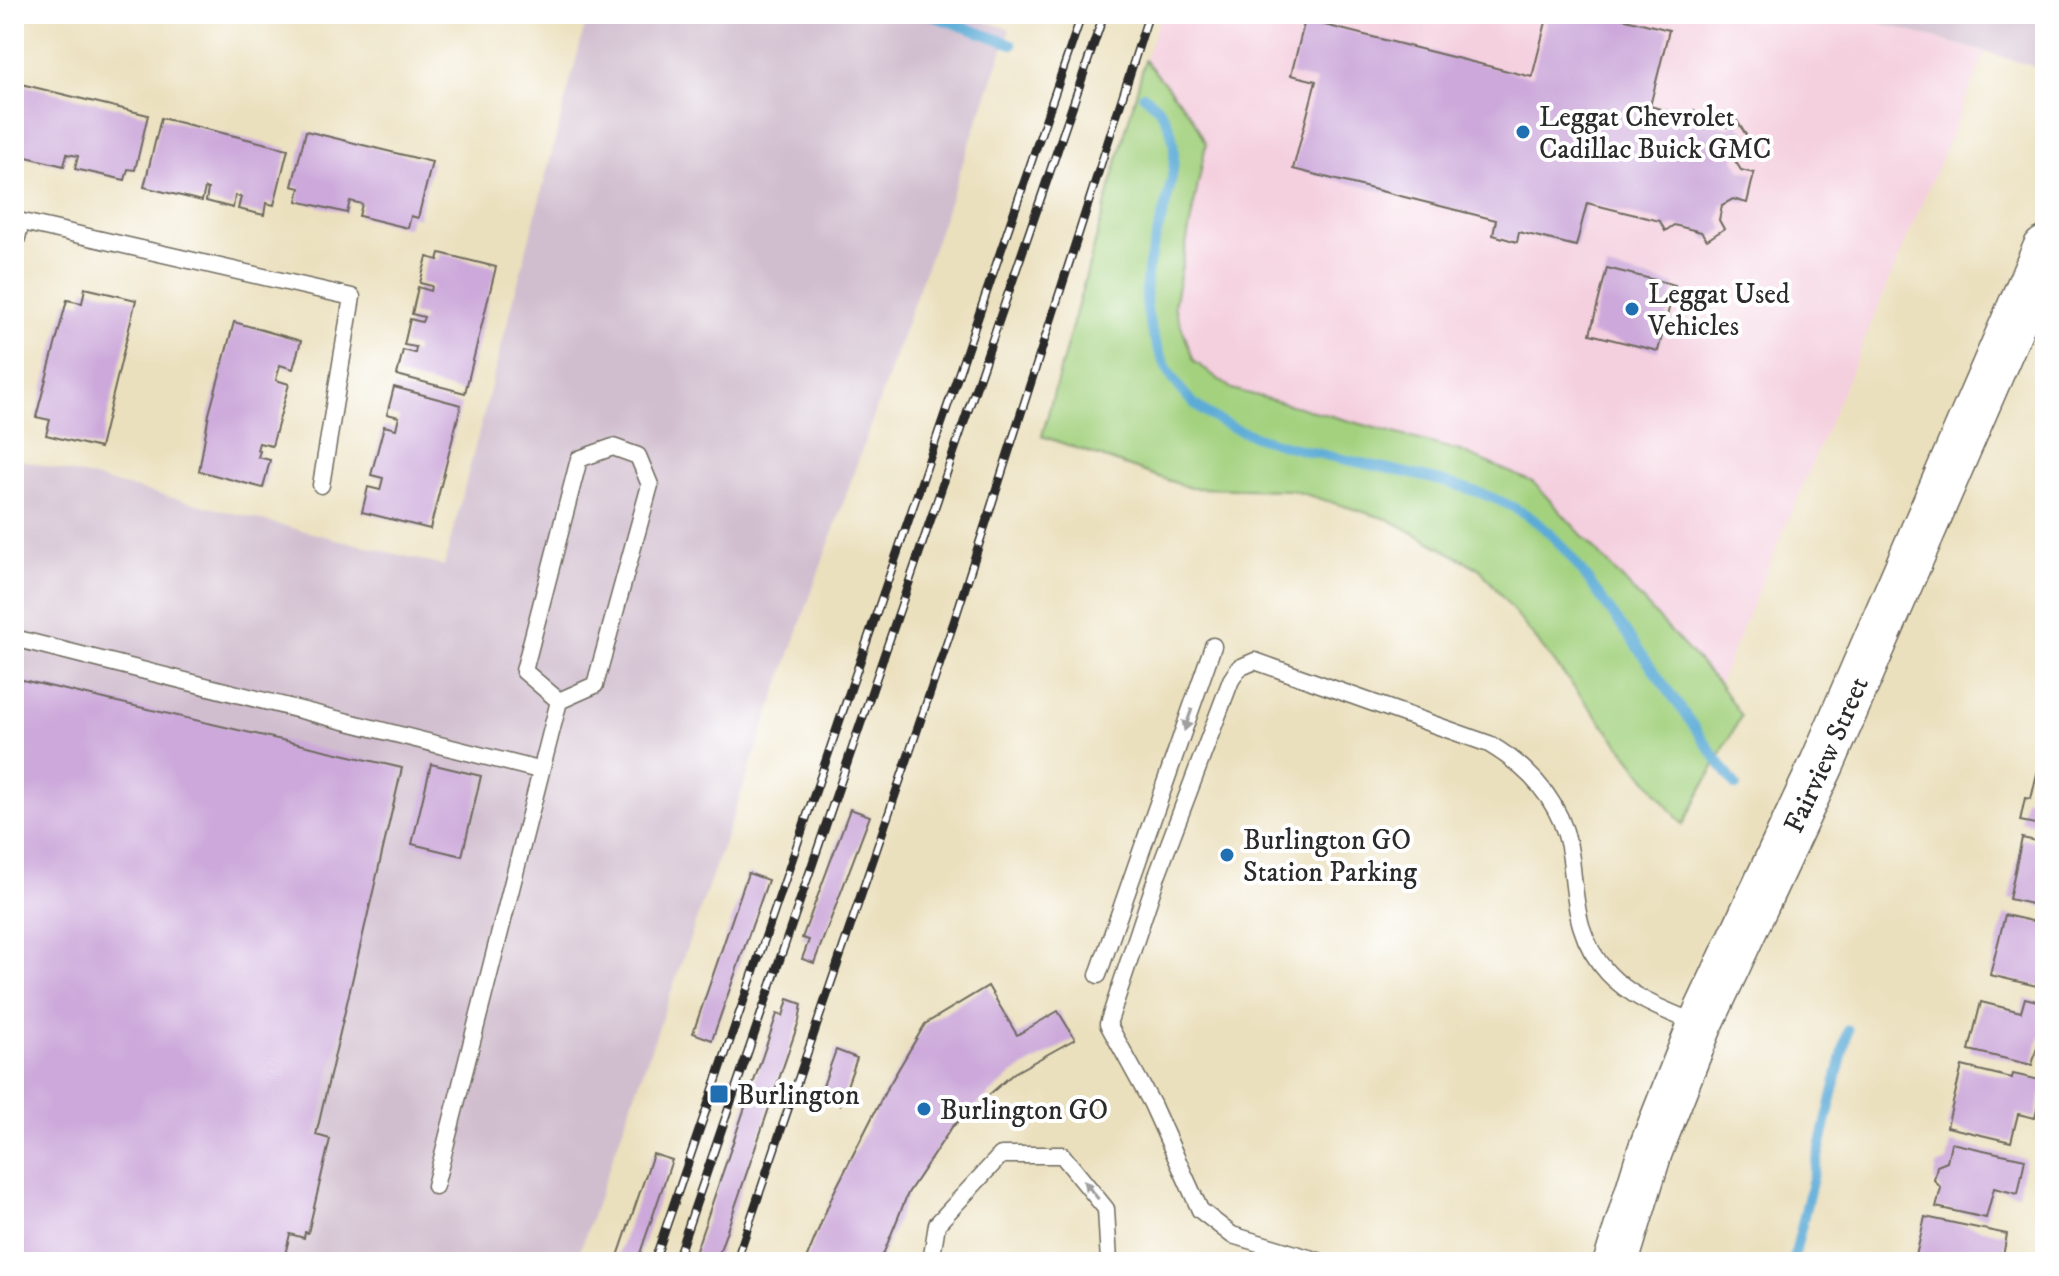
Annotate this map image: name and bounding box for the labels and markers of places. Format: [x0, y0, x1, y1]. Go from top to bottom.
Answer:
place label: Leggat Chevrolet Cadillac Buick GMC [1539, 100, 1771, 167]
marker: Leggat Chevrolet Cadillac Buick GMC [1514, 123, 1532, 141]
place label: Leggat Used Vehicles [1647, 277, 1790, 344]
marker: Leggat Used Vehicles [1623, 300, 1641, 318]
place label: Burlington GO Station Parking [1243, 823, 1417, 890]
marker: Burlington GO Station Parking [1218, 846, 1236, 864]
place label: Burlington [737, 1078, 860, 1113]
marker: Burlington [708, 1083, 730, 1105]
place label: Burlington GO [940, 1093, 1108, 1128]
marker: Burlington GO [915, 1100, 933, 1118]

